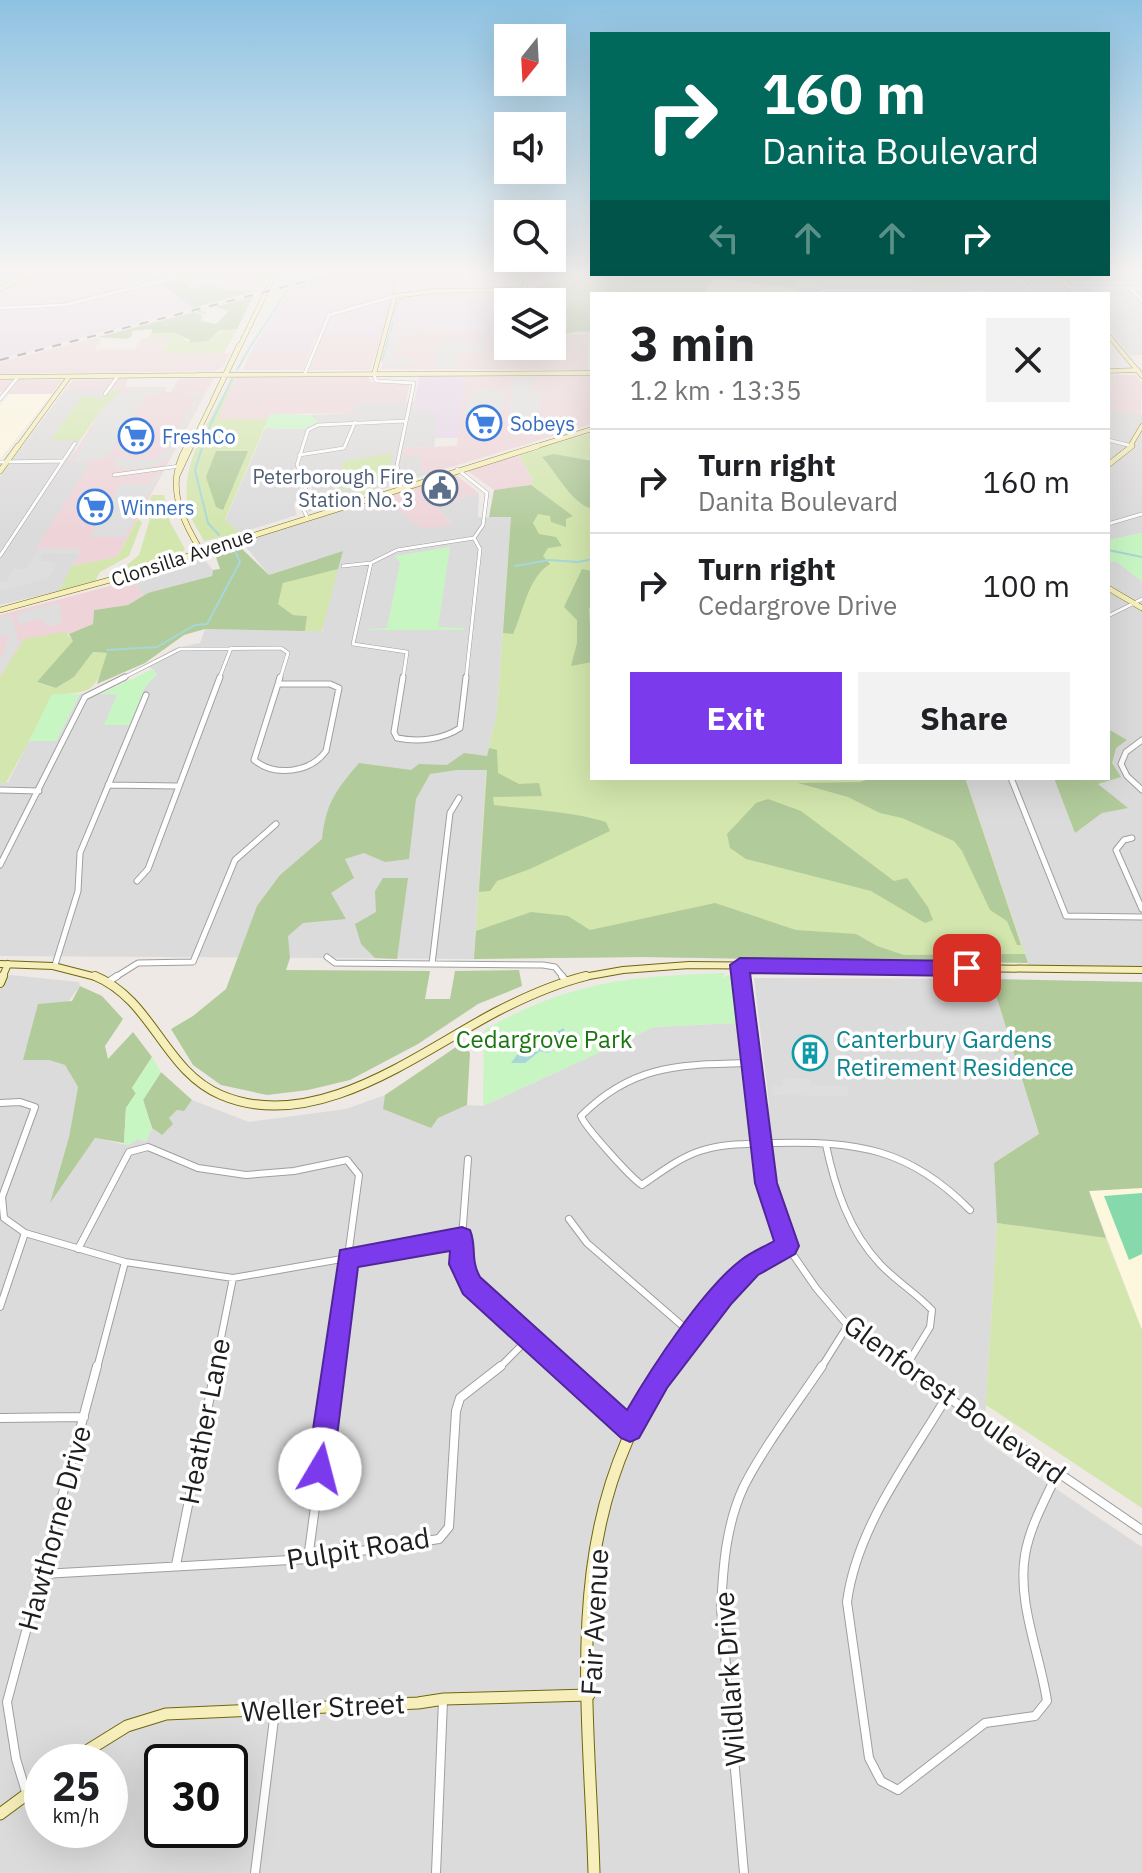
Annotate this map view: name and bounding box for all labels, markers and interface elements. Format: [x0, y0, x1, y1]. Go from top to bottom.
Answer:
north arrow [494, 24, 566, 96]
map controls [494, 24, 566, 360]
text: 160 m [762, 57, 926, 129]
icon: right [630, 64, 734, 168]
button: sound [494, 112, 566, 184]
text: Danita Boulevard [762, 127, 1039, 174]
button: search [494, 200, 566, 272]
icon: left [702, 216, 746, 260]
icon: ahead [786, 216, 830, 260]
icon: ahead [870, 216, 914, 260]
icon: right [954, 216, 998, 260]
button: layers [494, 288, 566, 360]
text: 3 min [630, 312, 755, 374]
button: close [986, 318, 1070, 402]
text: 1.2 km · 13:35 [630, 373, 802, 407]
supermarket icon: Sobeys [465, 404, 503, 442]
place label: Sobeys [510, 410, 575, 437]
supermarket icon: FreshCo [117, 417, 155, 455]
place label: FreshCo [162, 423, 236, 450]
text: Turn right [698, 445, 836, 484]
icon: right [630, 459, 674, 503]
text: 160 m [983, 462, 1070, 501]
place label: Peterborough Fire Station No. 3 [252, 463, 414, 513]
public building icon: Peterborough Fire Station No. 3 [421, 469, 459, 507]
text: Danita Boulevard [698, 484, 898, 518]
supermarket icon: Winners [76, 488, 114, 526]
place label: Winners [121, 494, 195, 521]
street label: Clonsilla Avenue [107, 521, 257, 593]
text: Turn right [698, 549, 836, 588]
icon: right [630, 563, 674, 607]
text: 100 m [983, 566, 1070, 605]
text: Cedargrove Drive [698, 588, 897, 622]
button: Exit [630, 672, 842, 764]
button: Share [858, 672, 1070, 764]
pin [933, 934, 1001, 1002]
icon: arrive [945, 946, 989, 990]
park label: Cedargrove Park [456, 1023, 633, 1055]
place label: Canterbury Gardens Retirement Residence [836, 1023, 1074, 1083]
building icon: Canterbury Gardens Retirement Residence [791, 1034, 829, 1072]
street label: Glenforest Boulevard [837, 1306, 1073, 1492]
street label: Heather Lane [170, 1335, 238, 1507]
street label: Hawthorne Drive [9, 1421, 99, 1635]
position arrow [278, 1427, 362, 1511]
street label: Pulpit Road [284, 1518, 432, 1578]
street label: Fair Avenue [572, 1548, 616, 1696]
street label: Wildlark Drive [704, 1590, 754, 1768]
street label: Weller Street [240, 1684, 406, 1730]
speed limit sign: 30 [144, 1744, 248, 1848]
text: 25 [52, 1760, 100, 1812]
text: km/h [52, 1802, 100, 1829]

